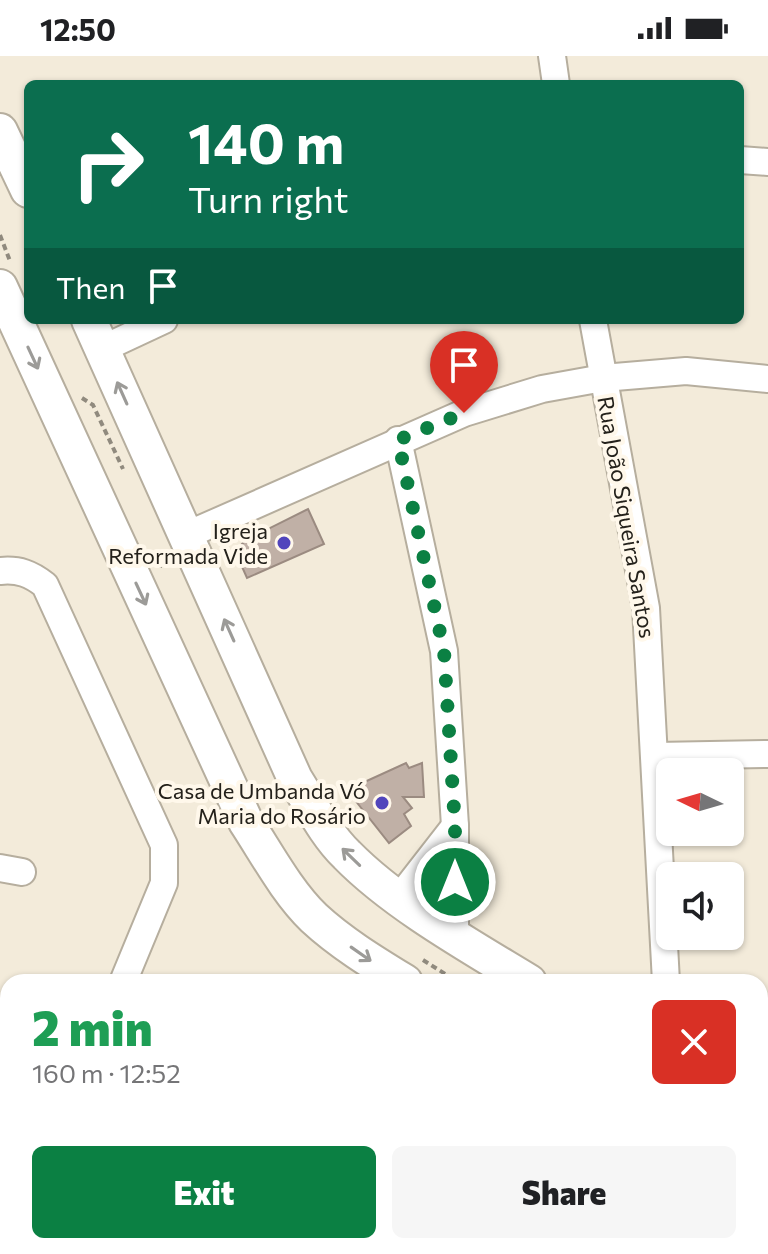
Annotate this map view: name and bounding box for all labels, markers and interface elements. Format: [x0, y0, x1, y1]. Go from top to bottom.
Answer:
text: 12:50 [40, 10, 116, 47]
text: 140 m [188, 107, 344, 176]
icon: right [56, 112, 160, 216]
text: Turn right [188, 176, 349, 220]
icon: arrive [141, 264, 185, 308]
text: Then [56, 268, 125, 305]
pin [430, 331, 498, 413]
icon: arrive [442, 343, 486, 387]
one-way arrow [26, 345, 41, 370]
one-way arrow [114, 381, 129, 405]
street label: Rua João Siqueira Santos [592, 394, 662, 640]
place label: Igreja Reformada Vide [108, 517, 268, 569]
marker: Igreja Reformada Vide [275, 534, 293, 552]
one-way arrow [134, 582, 149, 606]
one-way arrow [221, 618, 236, 642]
north arrow [656, 758, 744, 846]
map controls [656, 758, 744, 950]
place label: Casa de Umbanda Vó Maria do Rosário [158, 777, 366, 829]
marker: Casa de Umbanda Vó Maria do Rosário [373, 794, 391, 812]
position arrow [413, 840, 497, 924]
one-way arrow [341, 848, 361, 867]
button: sound [656, 862, 744, 950]
one-way arrow [350, 946, 372, 962]
text: 2 min [32, 997, 153, 1056]
button: close [652, 1000, 736, 1084]
text: 160 m · 12:52 [32, 1057, 181, 1088]
button: Exit [32, 1146, 376, 1238]
button: Share [392, 1146, 736, 1238]

